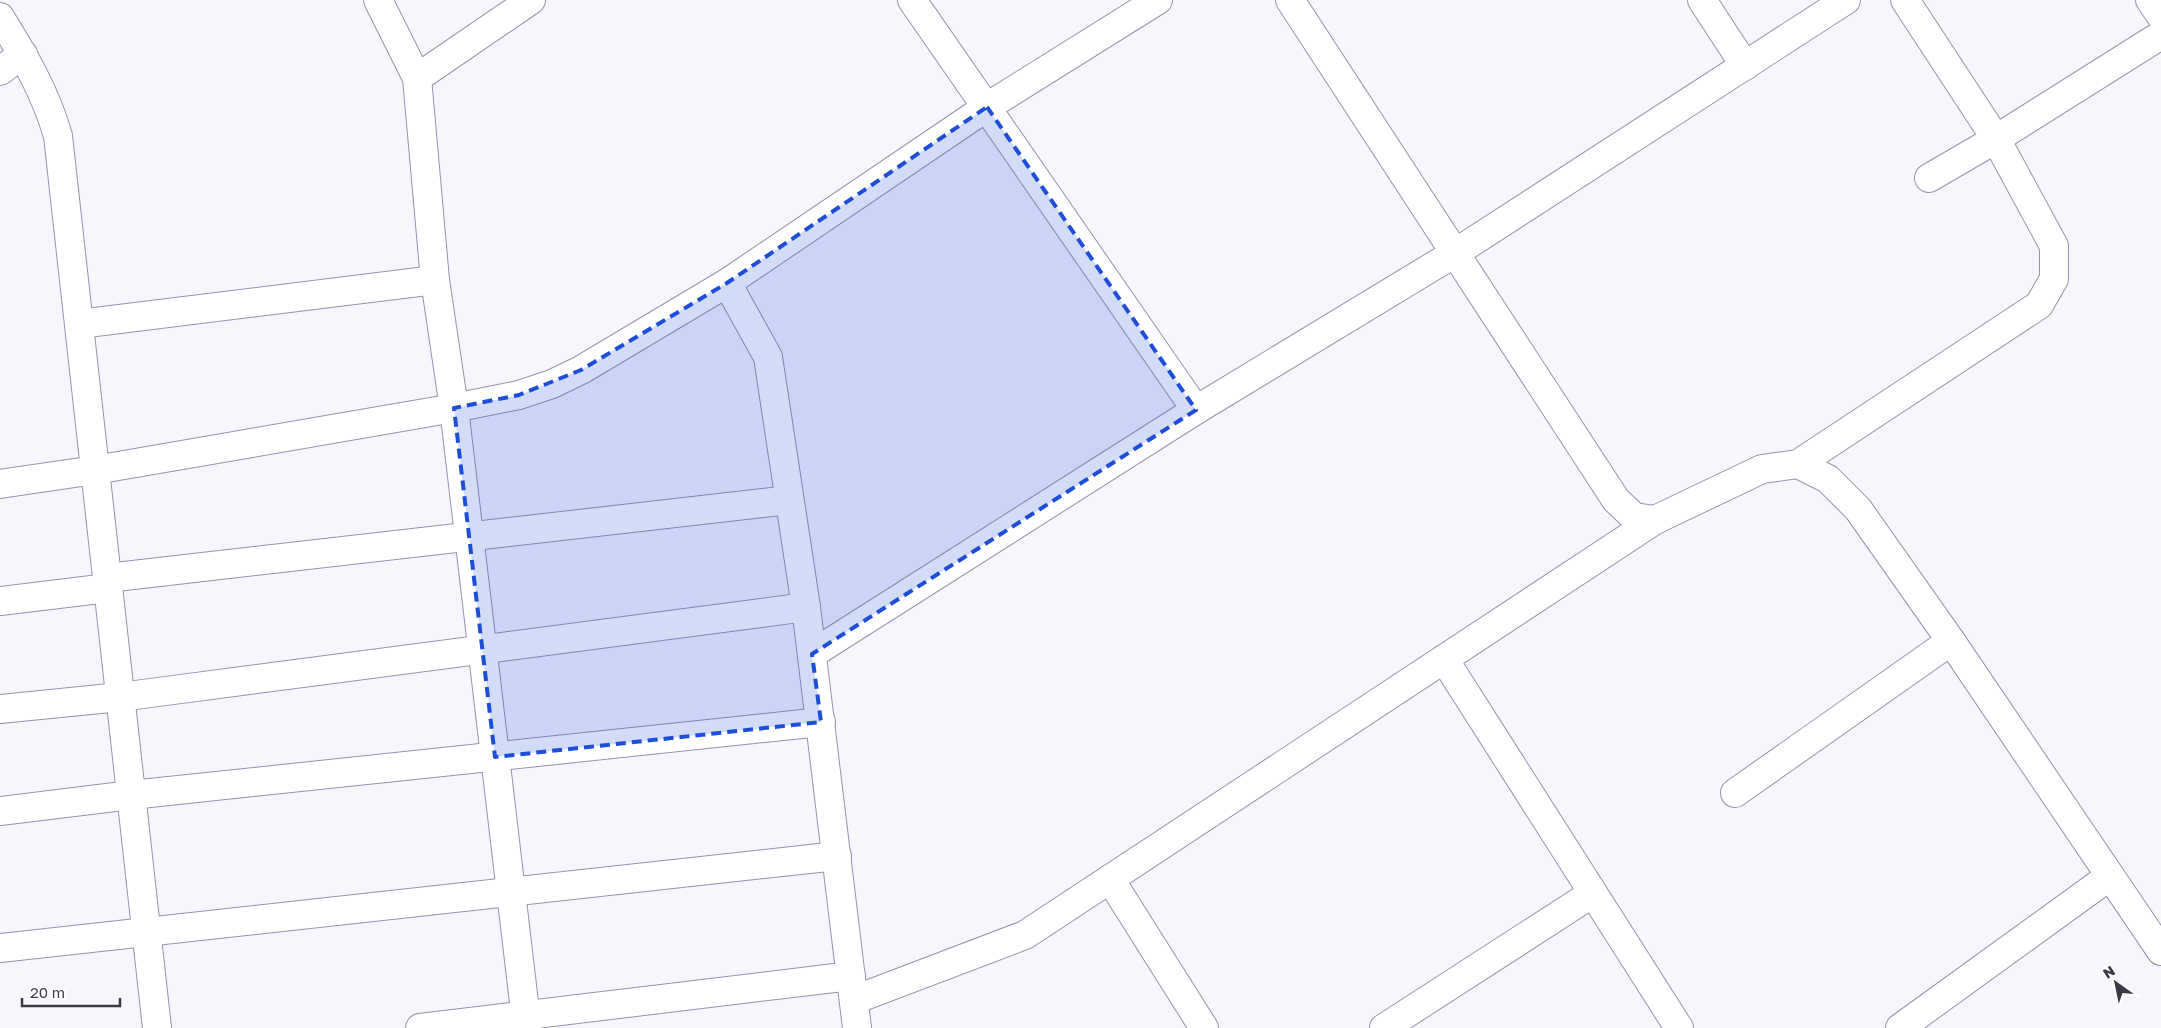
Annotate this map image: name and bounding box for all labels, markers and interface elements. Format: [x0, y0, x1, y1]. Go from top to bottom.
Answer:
north arrow [2091, 958, 2141, 1008]
text: N [2100, 962, 2118, 982]
scale bar [22, 976, 120, 1008]
text: 20 m [30, 983, 65, 1001]

